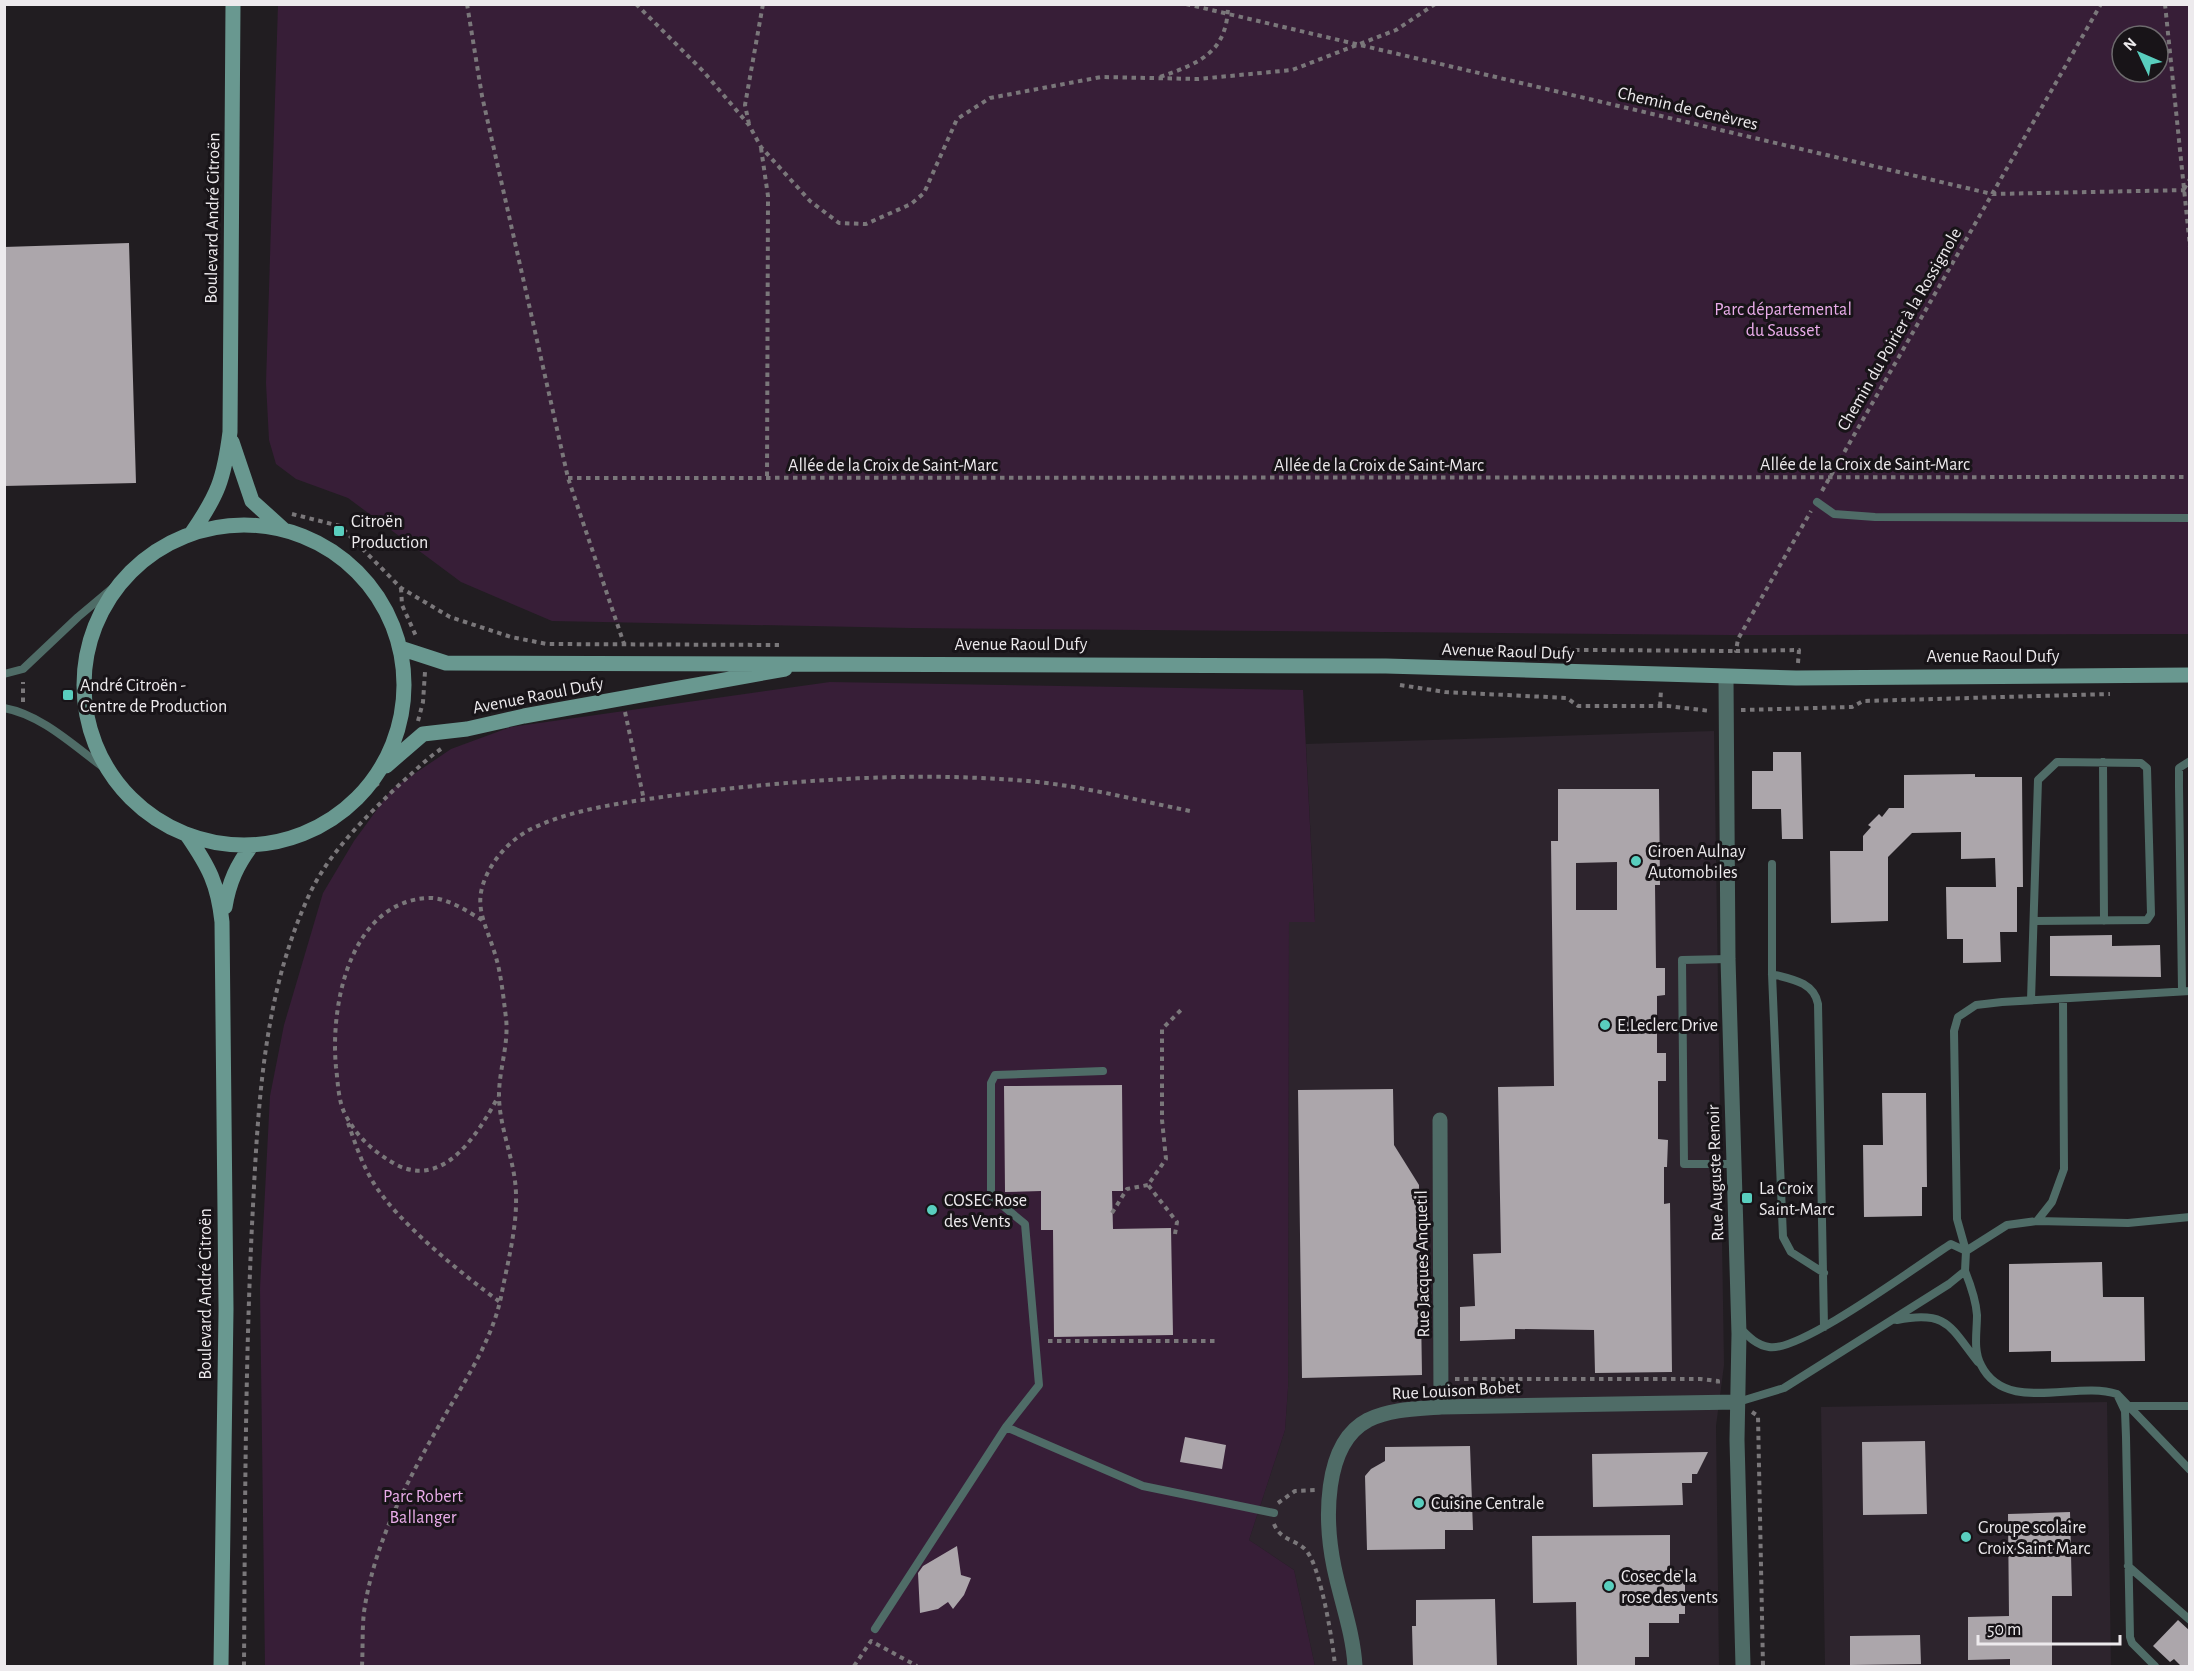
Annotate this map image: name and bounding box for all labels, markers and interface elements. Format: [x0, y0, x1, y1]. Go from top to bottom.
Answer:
north arrow [2110, 24, 2170, 84]
text: N [2120, 35, 2140, 54]
street label: Chemin de Genèvres [1616, 84, 1760, 134]
street label: Boulevard André Citroën [203, 132, 223, 304]
street label: Chemin du Poirier à la Rossignole [1834, 225, 1965, 434]
park label: Parc départemental du Sausset [1714, 301, 1852, 340]
street label: Allée de la Croix de Saint-Marc [1760, 456, 1970, 474]
street label: Allée de la Croix de Saint-Marc [788, 457, 998, 475]
street label: Allée de la Croix de Saint-Marc [1274, 457, 1484, 475]
place label: Citroën Production [351, 513, 428, 552]
marker: Citroën Production [332, 524, 346, 538]
street label: Avenue Raoul Dufy [955, 636, 1088, 654]
street label: Avenue Raoul Dufy [1441, 641, 1575, 663]
street label: Avenue Raoul Dufy [1927, 648, 2060, 666]
street label: Avenue Raoul Dufy [471, 674, 605, 717]
place label: André Citroën - Centre de Production [80, 677, 227, 716]
marker: André Citroën - Centre de Production [61, 688, 75, 702]
place label: Ciroen Aulnay Automobiles [1648, 843, 1746, 882]
marker: Ciroen Aulnay Automobiles [1629, 854, 1643, 868]
place label: E.Leclerc Drive [1617, 1017, 1718, 1035]
marker: E.Leclerc Drive [1598, 1018, 1612, 1032]
street label: Rue Auguste Renoir [1705, 1104, 1727, 1242]
place label: La Croix Saint-Marc [1759, 1180, 1835, 1219]
street label: Rue Jacques Anquetil [1413, 1190, 1433, 1338]
marker: La Croix Saint-Marc [1740, 1191, 1754, 1205]
place label: COSEC Rose des Vents [944, 1192, 1027, 1231]
marker: COSEC Rose des Vents [925, 1203, 939, 1217]
street label: Boulevard André Citroën [197, 1208, 215, 1380]
street label: Rue Louison Bobet [1391, 1379, 1521, 1403]
park label: Parc Robert Ballanger [383, 1488, 463, 1527]
place label: Cuisine Centrale [1431, 1495, 1544, 1513]
marker: Cuisine Centrale [1412, 1496, 1426, 1510]
place label: Groupe scolaire Croix Saint Marc [1978, 1519, 2091, 1558]
marker: Groupe scolaire Croix Saint Marc [1959, 1530, 1973, 1544]
place label: Cosec de la rose des vents [1621, 1568, 1718, 1607]
marker: Cosec de la rose des vents [1602, 1579, 1616, 1593]
scale bar [1978, 1608, 2120, 1646]
text: 50 m [1987, 1621, 2021, 1639]

